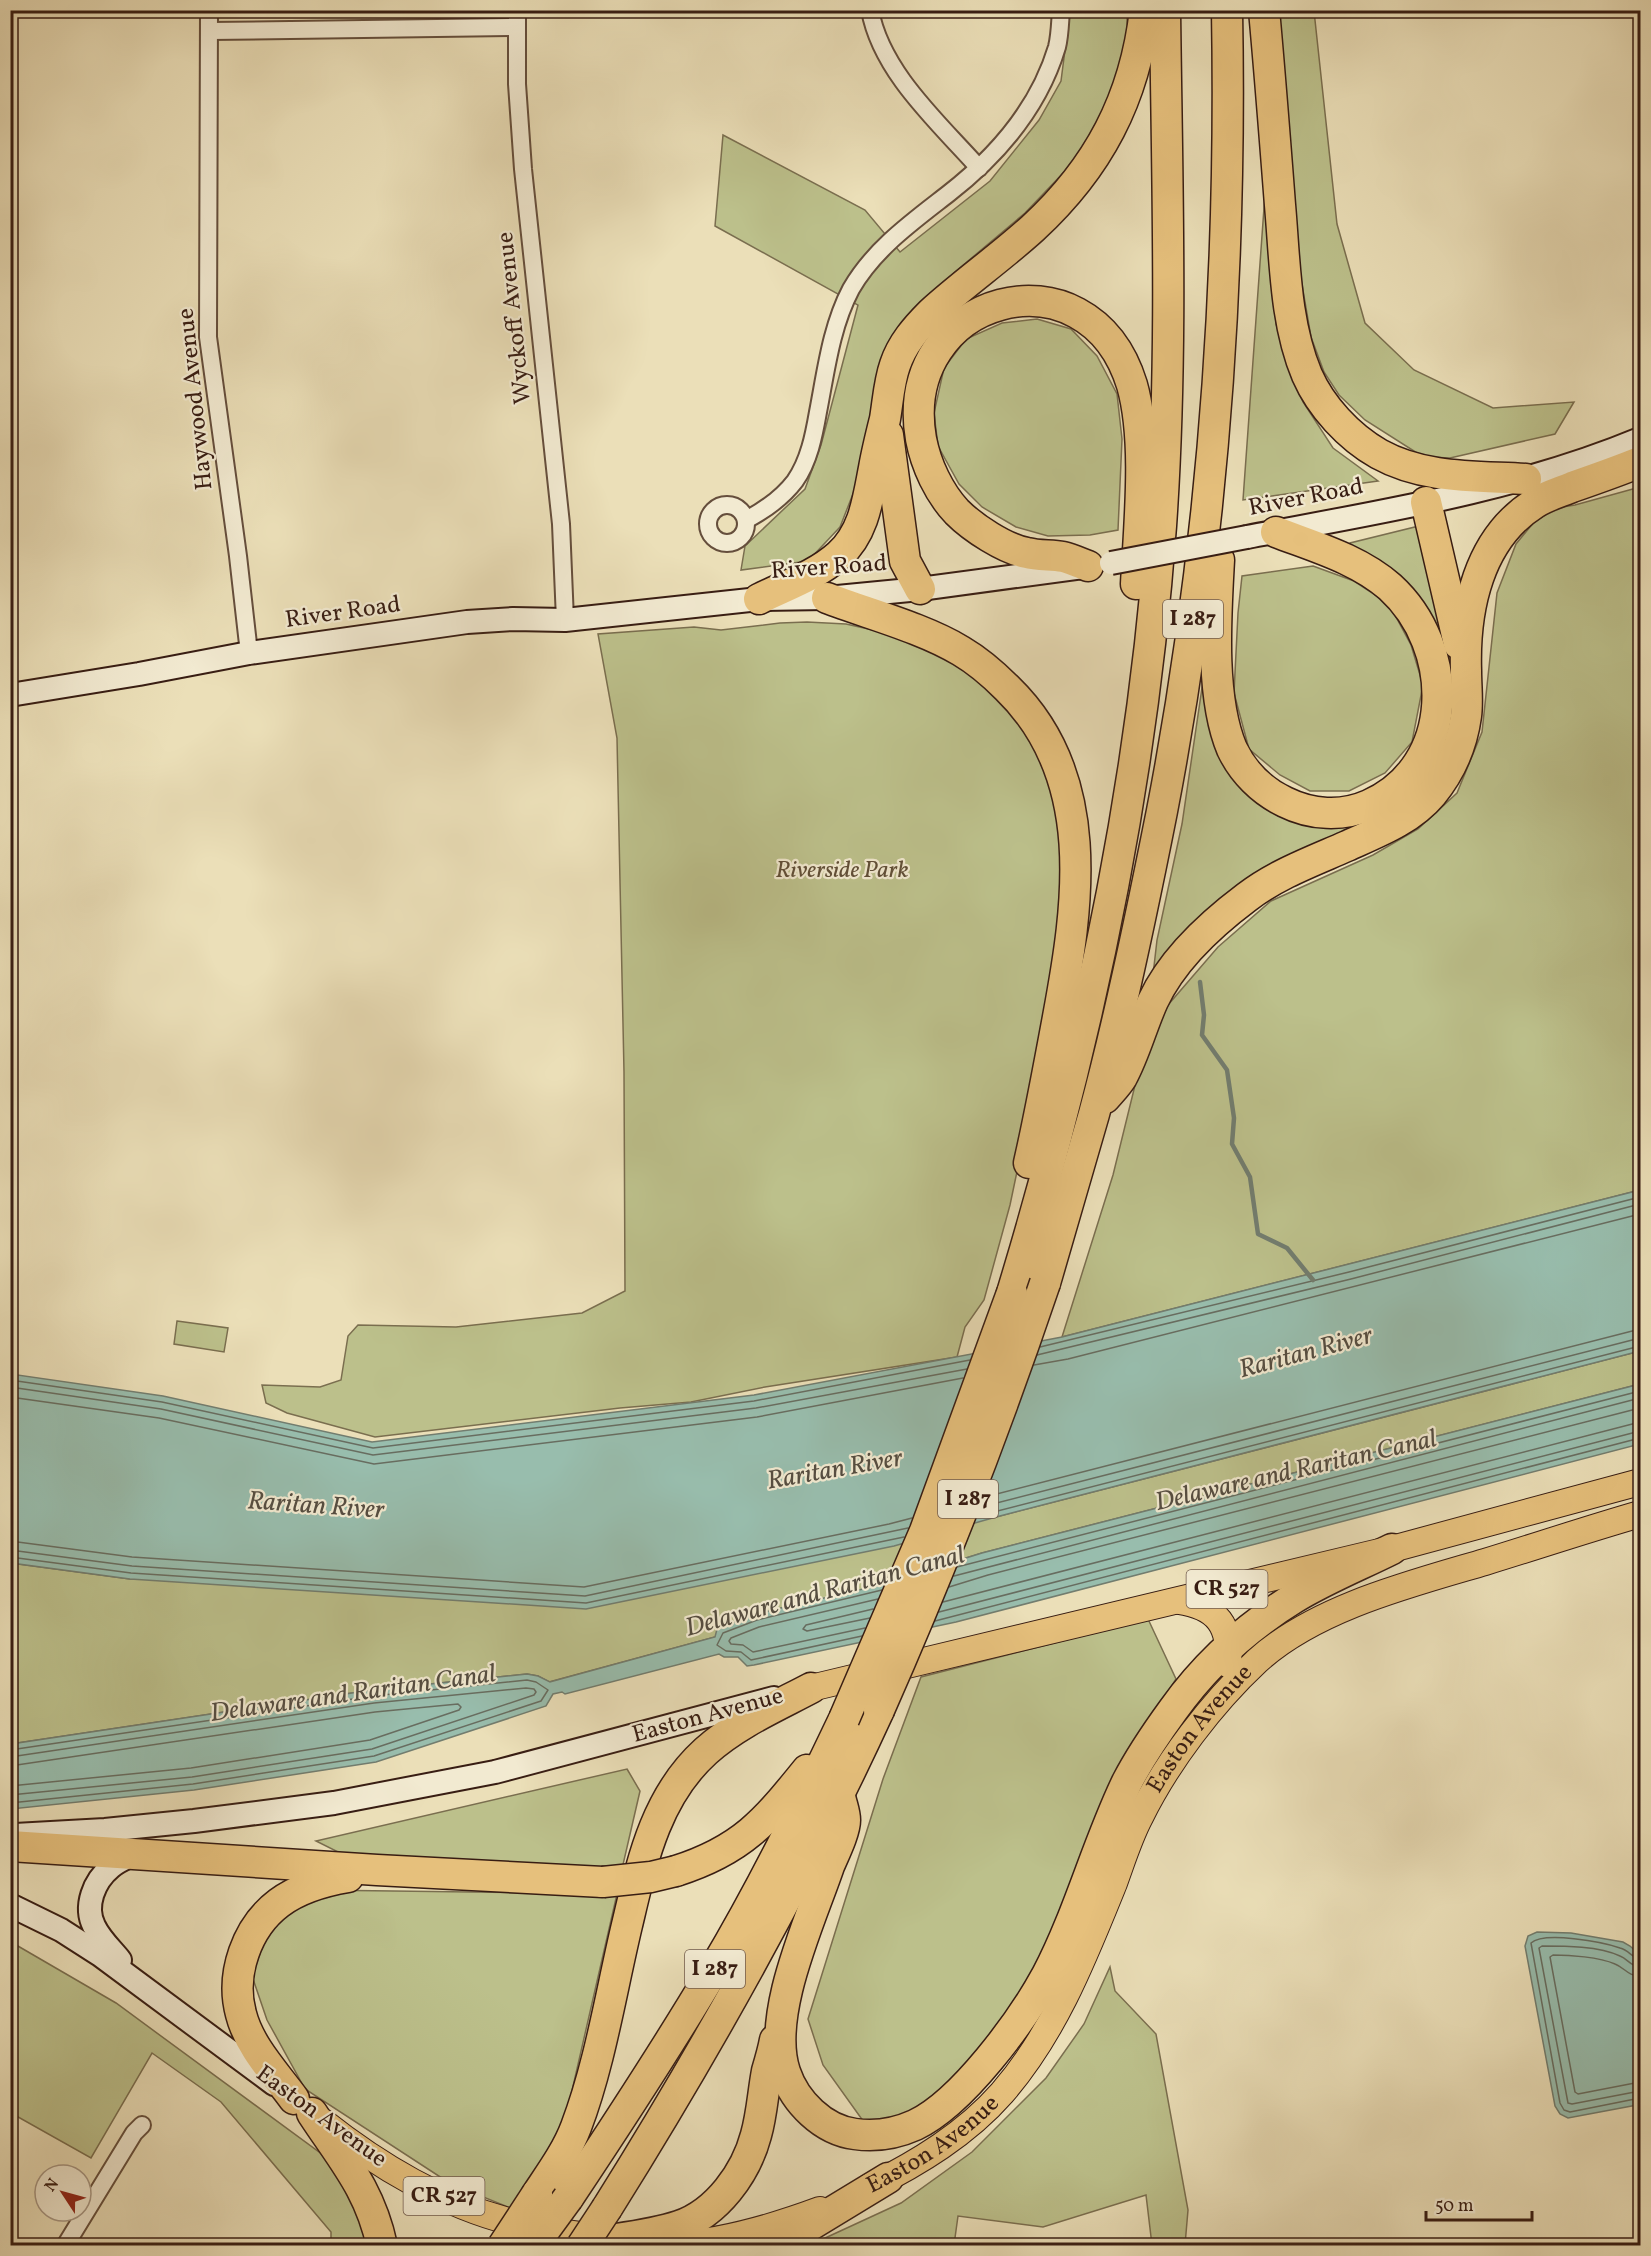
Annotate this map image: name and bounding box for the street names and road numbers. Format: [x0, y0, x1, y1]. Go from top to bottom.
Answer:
street label: Wyckoff Avenue [489, 230, 541, 406]
street label: Haywood Avenue [170, 306, 222, 492]
street label: River Road [1246, 470, 1366, 526]
street label: River Road [770, 547, 888, 589]
street label: River Road [283, 588, 403, 638]
road number: I 287 [1163, 600, 1223, 638]
road number: I 287 [938, 1480, 998, 1518]
road number: CR 527 [1186, 1570, 1268, 1608]
street label: Easton Avenue [1139, 1657, 1261, 1800]
street label: Easton Avenue [629, 1679, 787, 1753]
road number: I 287 [685, 1950, 745, 1988]
street label: Easton Avenue [248, 2058, 394, 2176]
street label: Easton Avenue [861, 2088, 1008, 2203]
road number: CR 527 [404, 2177, 484, 2215]

